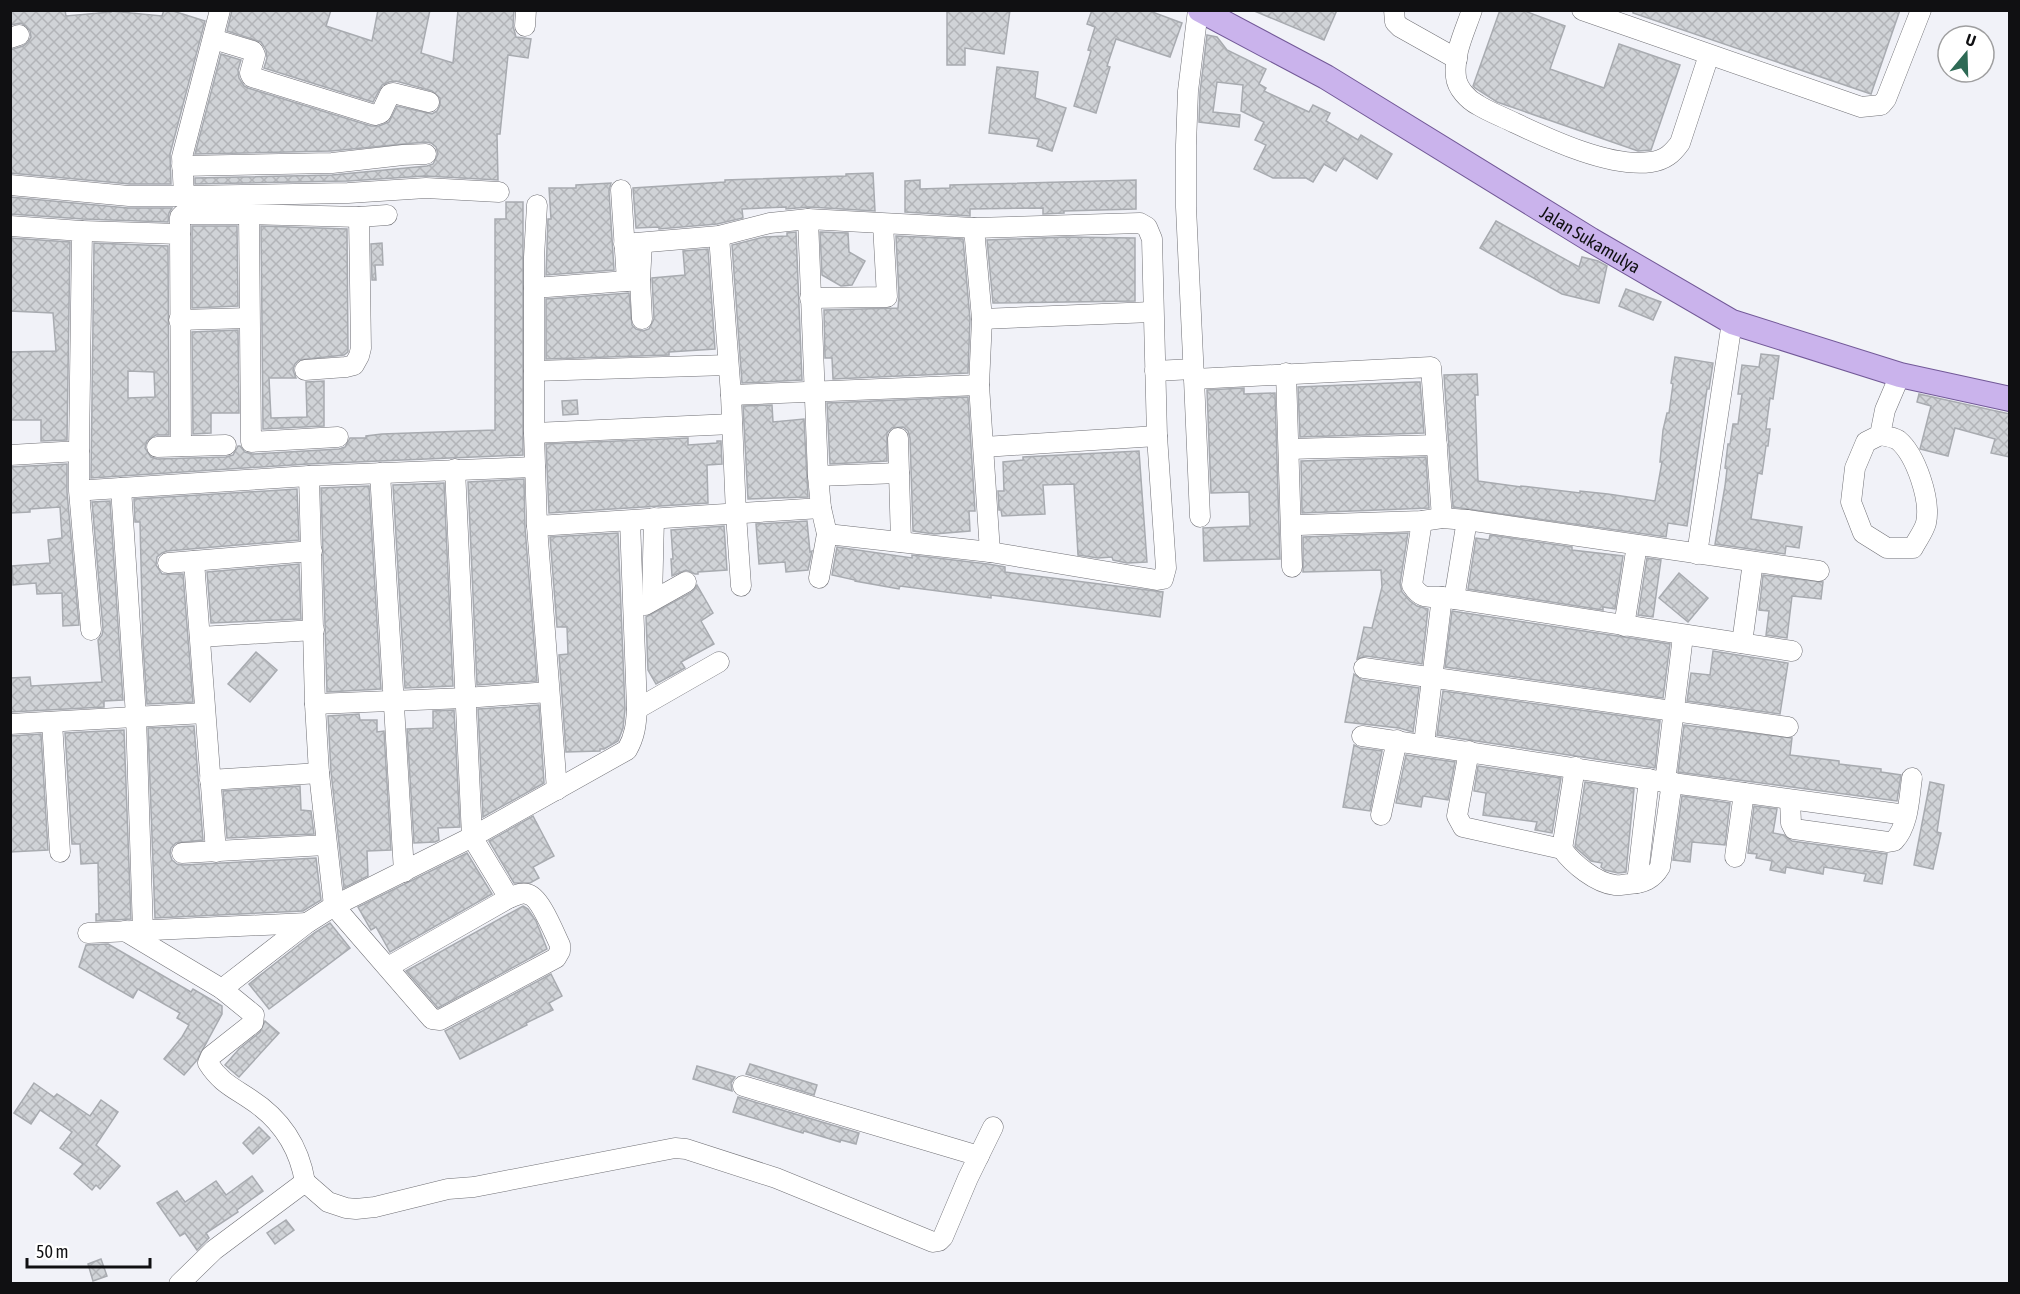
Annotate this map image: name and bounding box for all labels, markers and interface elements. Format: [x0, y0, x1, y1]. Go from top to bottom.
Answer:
north arrow [1936, 24, 1996, 84]
text: U [1963, 30, 1978, 50]
street label: Jalan Sukamulya [1537, 201, 1644, 277]
scale bar [27, 1231, 150, 1269]
text: 50 m [36, 1241, 68, 1262]

